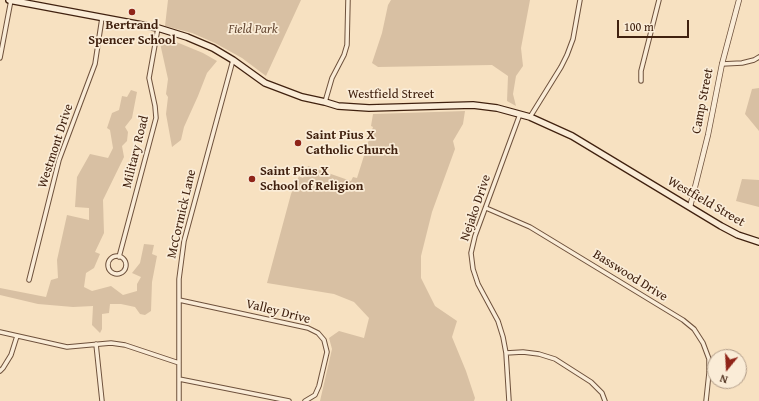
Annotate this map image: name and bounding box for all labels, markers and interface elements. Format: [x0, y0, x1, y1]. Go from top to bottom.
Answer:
marker: Bertrand Spencer School [127, 7, 137, 17]
scale bar [619, 12, 691, 38]
place label: Bertrand Spencer School [88, 18, 176, 49]
text: 100 m [624, 18, 654, 35]
park label: Field Park [228, 22, 278, 38]
street label: Camp Street [689, 67, 717, 135]
street label: Westfield Street [348, 87, 434, 103]
street label: Westmont Drive [35, 102, 77, 190]
street label: Military Road [119, 114, 153, 190]
place label: Saint Pius X Catholic Church [306, 128, 398, 159]
marker: Saint Pius X Catholic Church [293, 138, 303, 148]
place label: Saint Pius X School of Religion [260, 164, 363, 195]
street label: McCormick Lane [164, 168, 200, 260]
street label: Nejako Drive [457, 173, 495, 243]
marker: Saint Pius X School of Religion [247, 174, 257, 184]
street label: Westfield Street [665, 174, 747, 230]
street label: Basswood Drive [590, 247, 670, 305]
street label: Valley Drive [244, 296, 312, 328]
north arrow [707, 349, 747, 389]
text: N [718, 371, 730, 388]

